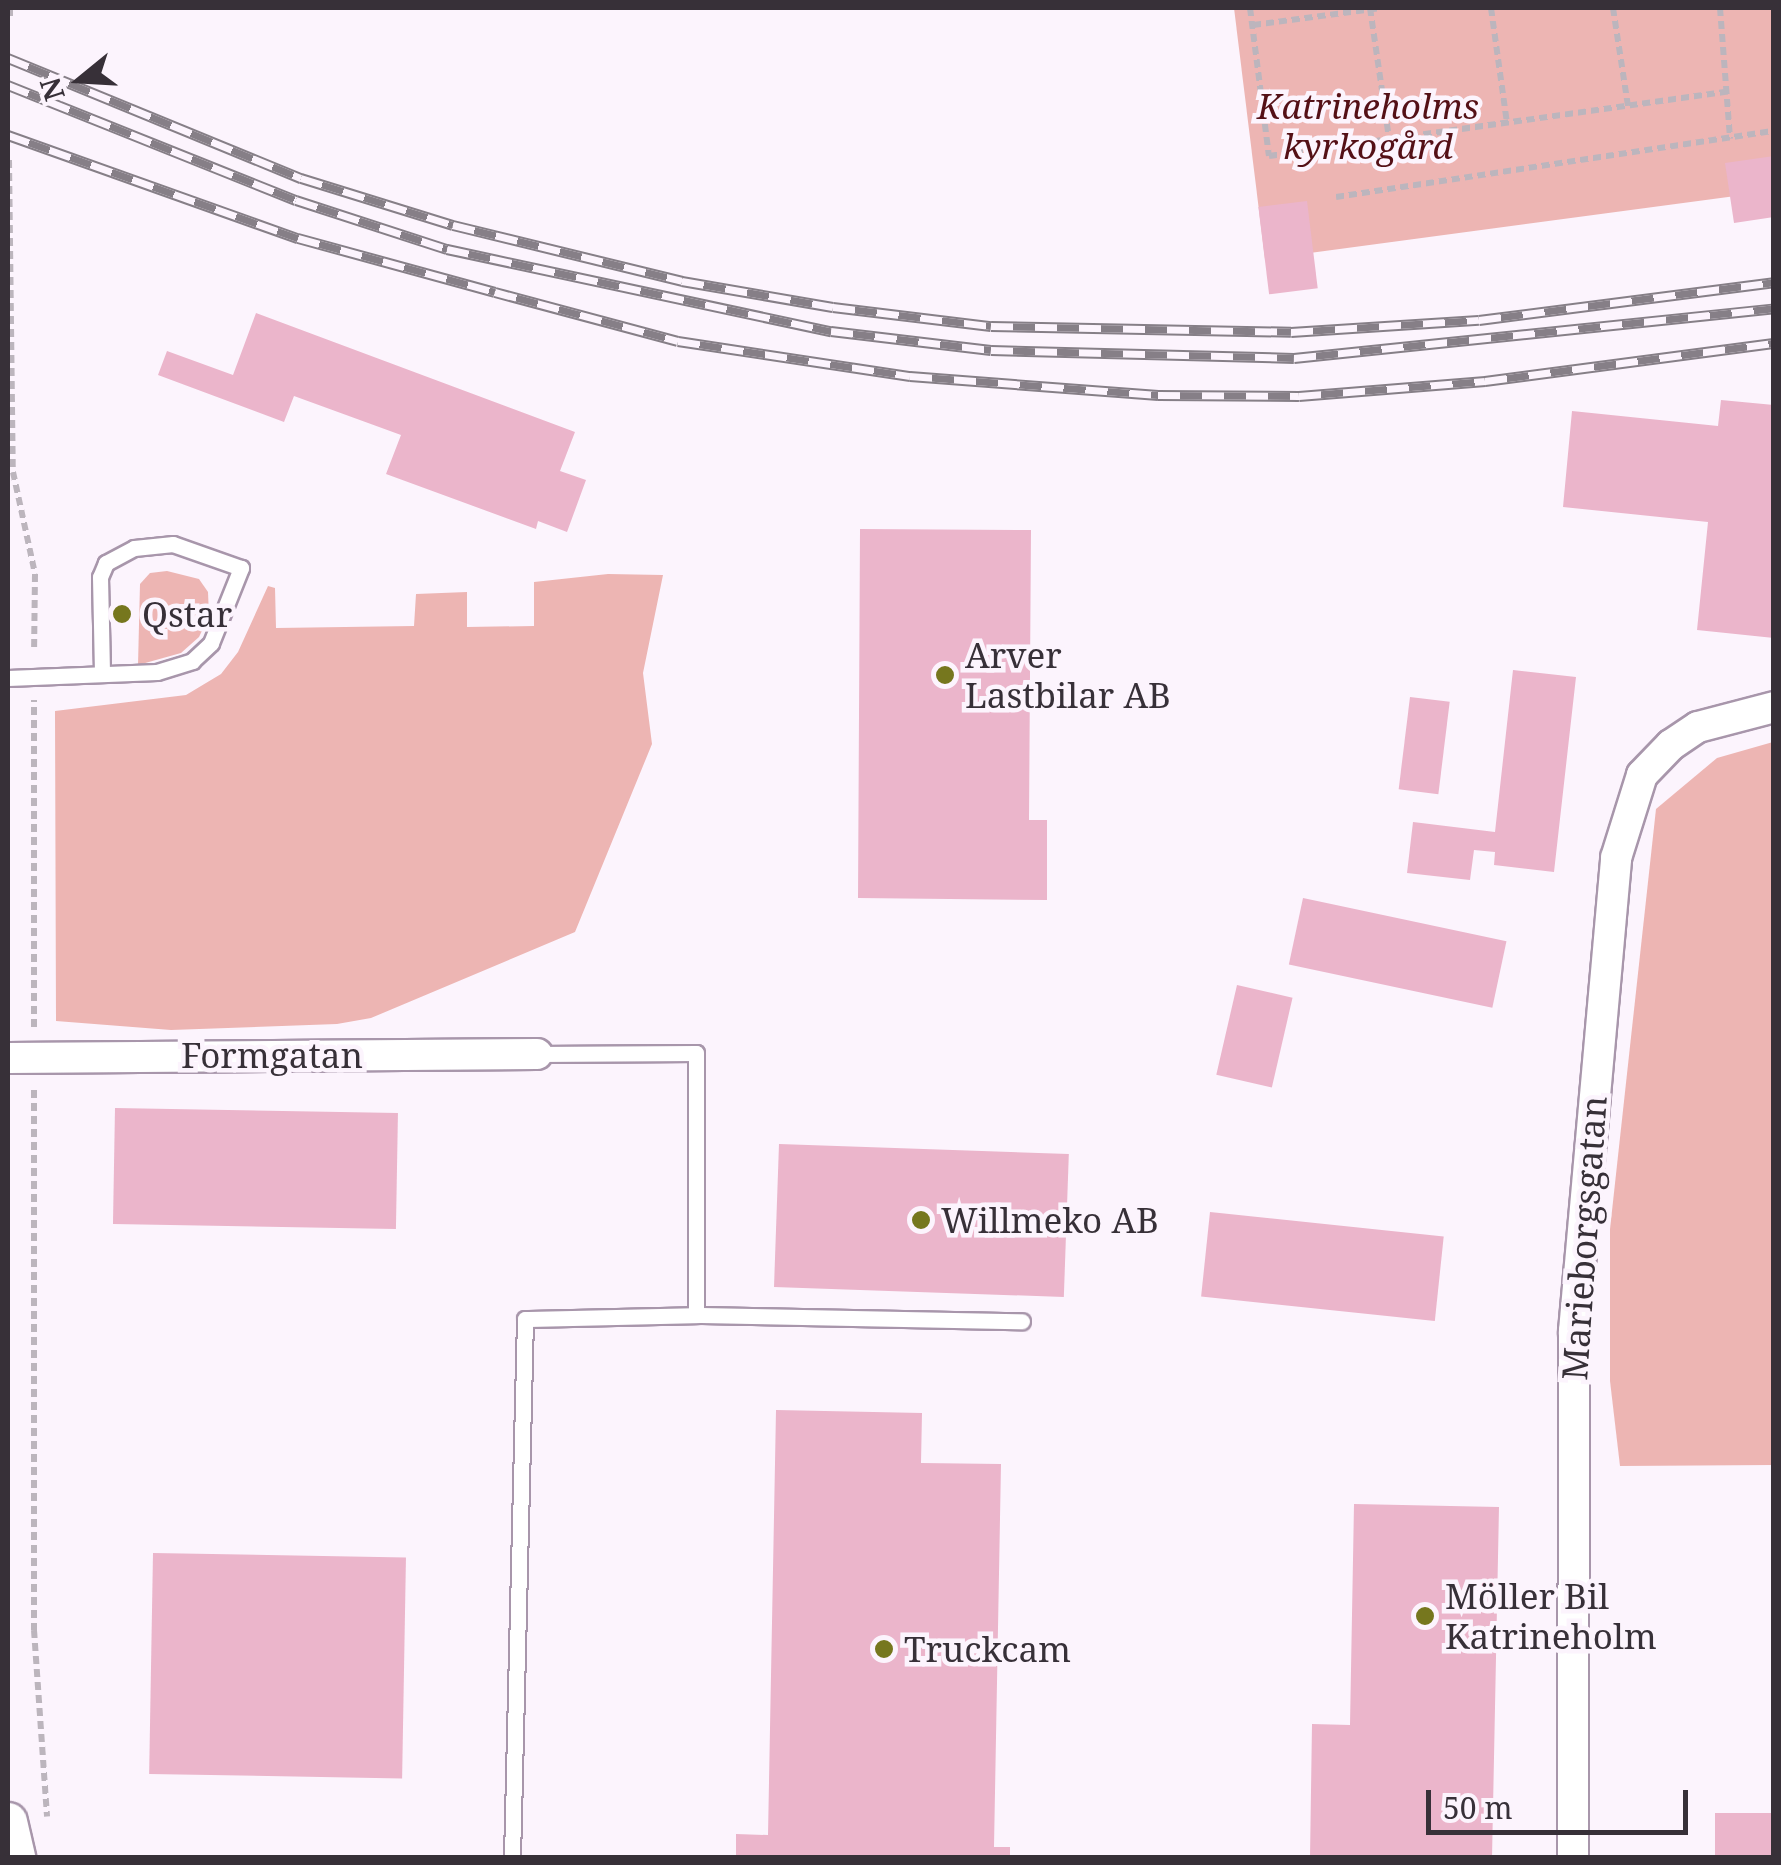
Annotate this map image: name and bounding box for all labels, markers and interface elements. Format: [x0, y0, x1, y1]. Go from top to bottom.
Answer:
north arrow [30, 30, 130, 130]
text: N [30, 73, 73, 106]
park label: Katrineholms kyrkogård [1257, 85, 1479, 167]
place label: Qstar [142, 593, 232, 635]
marker: Qstar [111, 603, 133, 625]
place label: Arver Lastbilar AB [965, 634, 1171, 716]
marker: Arver Lastbilar AB [934, 664, 956, 686]
street label: Formgatan [181, 1034, 363, 1076]
street label: Marieborgsgatan [1553, 1094, 1615, 1382]
place label: Willmeko AB [941, 1199, 1159, 1241]
marker: Willmeko AB [910, 1209, 932, 1231]
place label: Möller Bil Katrineholm [1445, 1575, 1657, 1657]
marker: Möller Bil Katrineholm [1414, 1605, 1436, 1627]
place label: Truckcam [904, 1628, 1071, 1670]
marker: Truckcam [873, 1638, 895, 1660]
scale bar [1431, 1770, 1694, 1832]
text: 50 m [1443, 1787, 1513, 1828]

